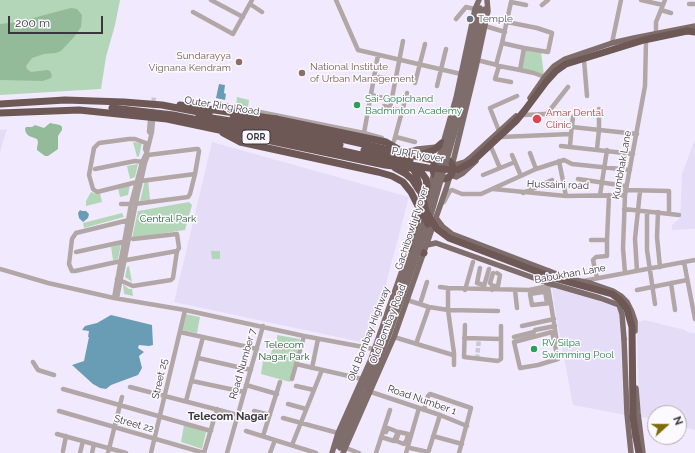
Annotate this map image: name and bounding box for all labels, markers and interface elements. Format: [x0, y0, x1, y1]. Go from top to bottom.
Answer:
scale bar [10, 8, 105, 34]
place label: Temple [478, 13, 513, 25]
marker: Temple [465, 14, 475, 24]
text: 200 m [15, 16, 50, 30]
place label: Sundarayya Vignana Kendram [149, 50, 231, 74]
marker: Sundarayya Vignana Kendram [234, 57, 244, 67]
place label: National Institute of Urban Management [310, 61, 414, 84]
marker: National Institute of Urban Management [297, 68, 307, 78]
place label: Sai-Gopichand Badminton Academy [365, 93, 462, 116]
street label: Outer Ring Road [184, 94, 260, 118]
marker: Sai-Gopichand Badminton Academy [352, 100, 362, 110]
place label: Amar Dental Clinic [546, 107, 604, 130]
marker: Amar Dental Clinic [531, 113, 543, 125]
road number: ORR [242, 130, 270, 144]
street label: Kumbhak Lane [610, 130, 634, 200]
street label: PJR Flyover [391, 145, 445, 165]
street label: Hussaini road [527, 178, 589, 192]
street label: Gachibowli Flyover [393, 184, 431, 272]
park label: Central Park [140, 213, 196, 225]
street label: Babukhan Lane [533, 262, 607, 286]
street label: Old Bombay Road [367, 283, 409, 365]
street label: Old Bombay Highway [345, 285, 393, 383]
street label: Road Number 7 [227, 327, 259, 401]
place label: RV Silpa Swimming Pool [542, 337, 614, 360]
park label: Telecom Nagar Park [258, 339, 310, 362]
marker: RV Silpa Swimming Pool [529, 344, 539, 354]
street label: Street 25 [150, 358, 170, 400]
street label: Road Number 1 [386, 383, 458, 417]
north arrow [647, 405, 687, 445]
district label: Telecom Nagar [188, 410, 268, 424]
street label: Street 22 [113, 413, 155, 435]
text: N [670, 415, 685, 427]

